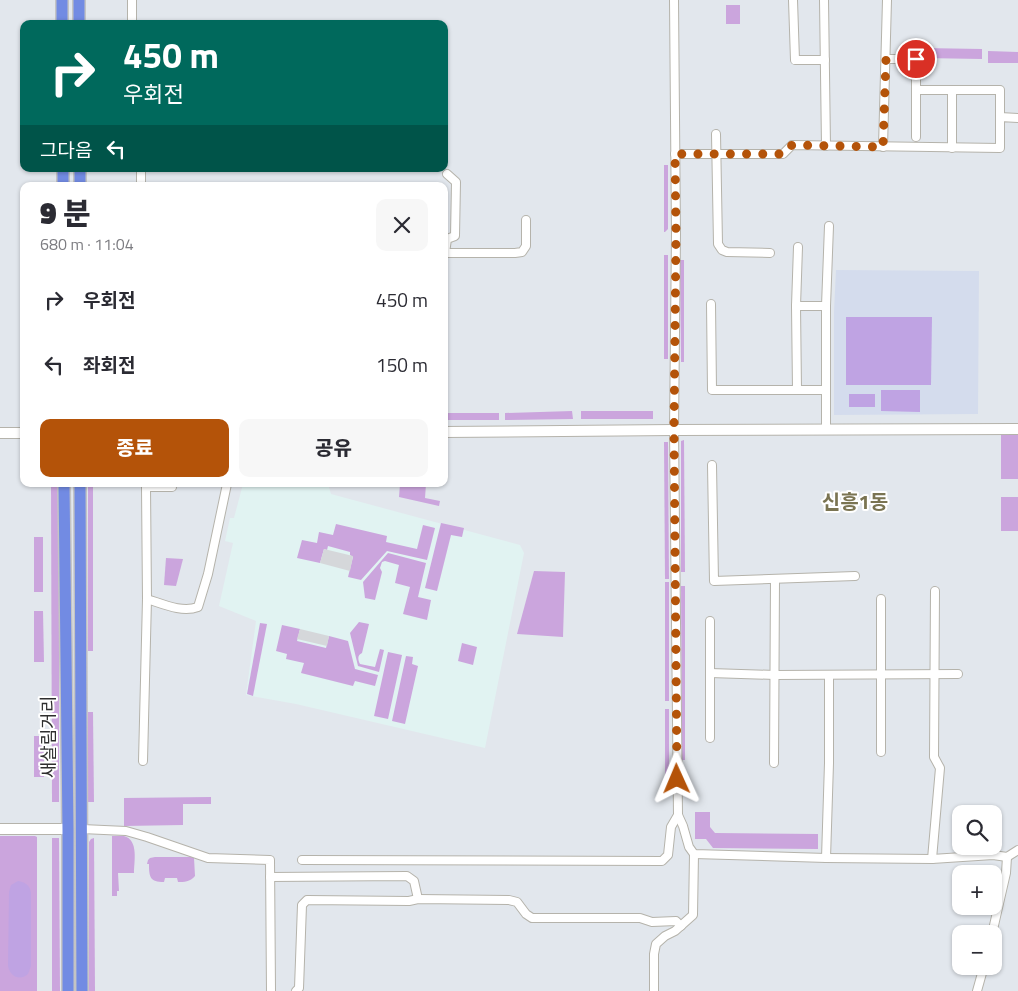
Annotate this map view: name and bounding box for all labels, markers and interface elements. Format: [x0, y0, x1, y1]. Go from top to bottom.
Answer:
text: 450 m [123, 28, 219, 82]
pin [895, 38, 937, 80]
icon: right [40, 40, 105, 105]
icon: arrive [902, 45, 930, 73]
text: 우회전 [123, 77, 184, 111]
text: 그다음 [40, 135, 92, 164]
icon: left [102, 135, 130, 163]
text: 9 분 [40, 190, 91, 236]
button: close [376, 199, 428, 251]
text: 680 m · 11:04 [40, 232, 134, 256]
text: 우회전 [83, 285, 135, 314]
text: 450 m [376, 285, 428, 314]
icon: right [40, 286, 68, 314]
text: 좌회전 [83, 350, 135, 379]
text: 150 m [376, 350, 428, 379]
icon: left [40, 351, 68, 379]
button: 종료 [40, 419, 229, 477]
button: 공유 [239, 419, 428, 477]
district label: 신흥1동 [822, 486, 888, 517]
street label: 새살림거리 [35, 696, 62, 778]
position arrow [650, 752, 702, 804]
map controls [952, 805, 1002, 975]
button: search [952, 805, 1002, 855]
button: + [952, 865, 1002, 915]
button: − [952, 925, 1002, 975]

